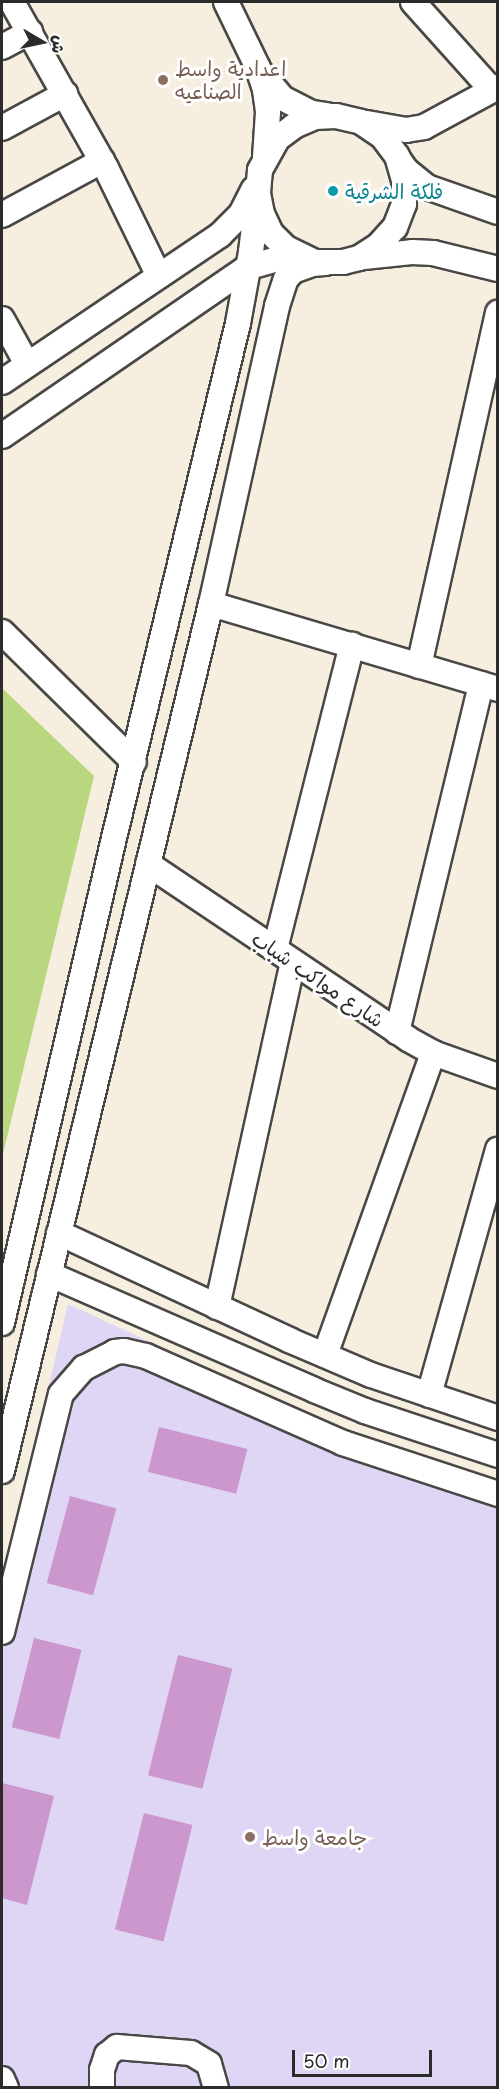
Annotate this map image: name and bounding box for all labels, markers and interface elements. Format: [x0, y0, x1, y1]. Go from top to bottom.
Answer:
north arrow [12, 12, 72, 72]
text: ش [47, 34, 73, 55]
place label: اعدادية واسط الصناعيه [175, 56, 286, 103]
marker: اعدادية واسط الصناعيه [156, 73, 170, 87]
place label: فلكة الشرقية [345, 179, 443, 203]
marker: فلكة الشرقية [326, 184, 340, 198]
street label: شارع مواكب شباب [247, 926, 389, 1032]
place label: جامعة واسط [262, 1825, 367, 1849]
marker: جامعة واسط [243, 1830, 257, 1844]
scale bar [295, 2038, 434, 2076]
text: 50 m [303, 2047, 350, 2074]

